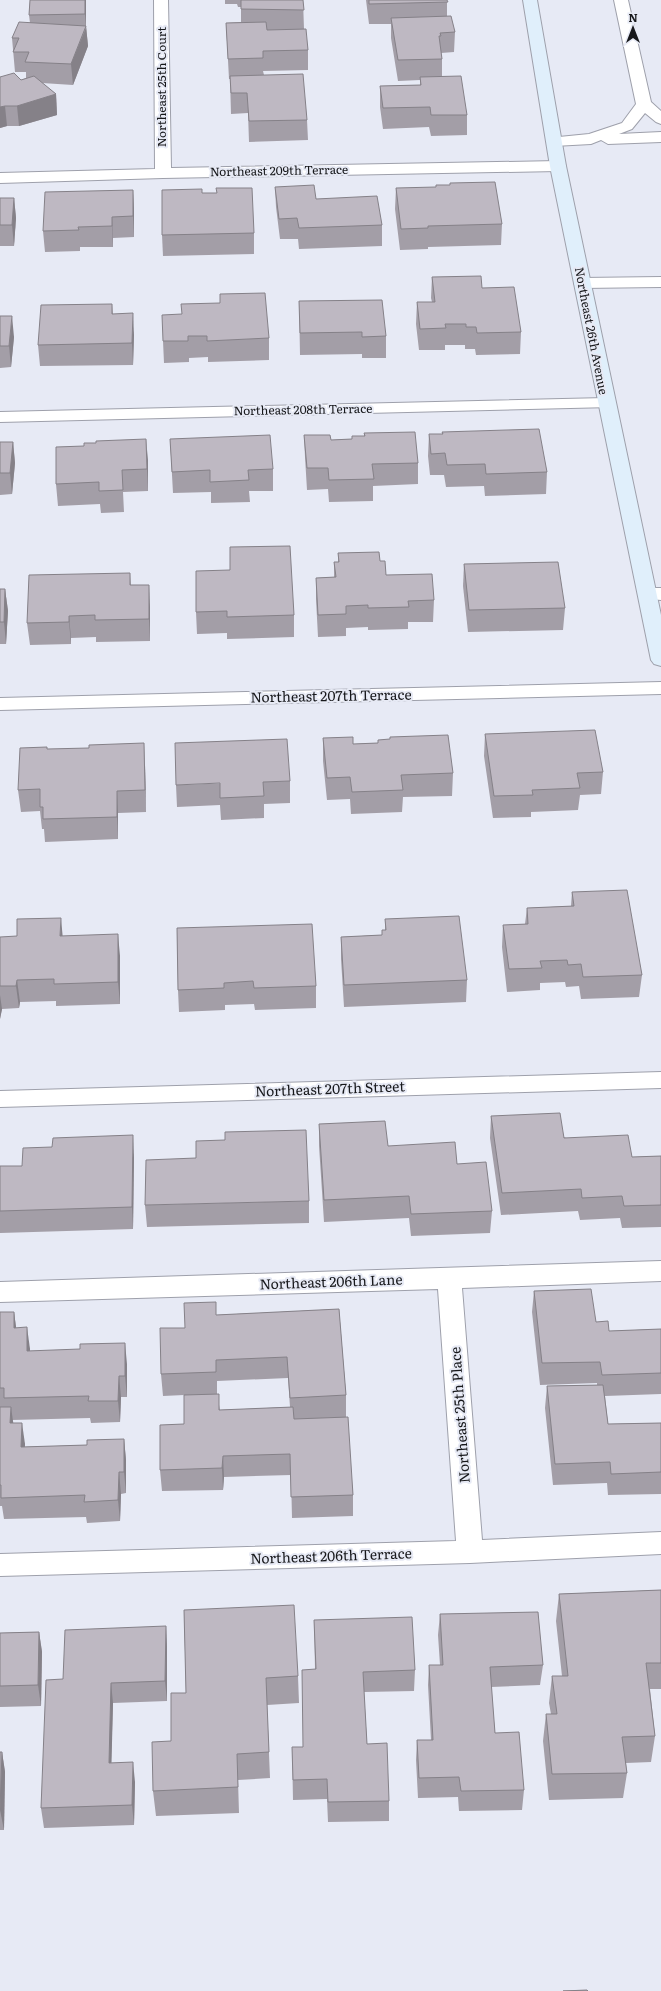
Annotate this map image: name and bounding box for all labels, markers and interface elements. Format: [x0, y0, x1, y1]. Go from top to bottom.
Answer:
north arrow [613, 8, 653, 48]
text: N [628, 9, 638, 25]
street label: Northeast 25th Court [152, 26, 170, 147]
street label: Northeast 209th Terrace [210, 160, 348, 180]
street label: Northeast 26th Avenue [571, 265, 613, 396]
street label: Northeast 208th Terrace [233, 399, 372, 419]
street label: Northeast 207th Terrace [250, 684, 412, 706]
street label: Northeast 207th Street [255, 1075, 406, 1101]
street label: Northeast 206th Lane [259, 1269, 403, 1293]
street label: Northeast 25th Place [444, 1346, 474, 1484]
street label: Northeast 206th Terrace [250, 1542, 412, 1568]

